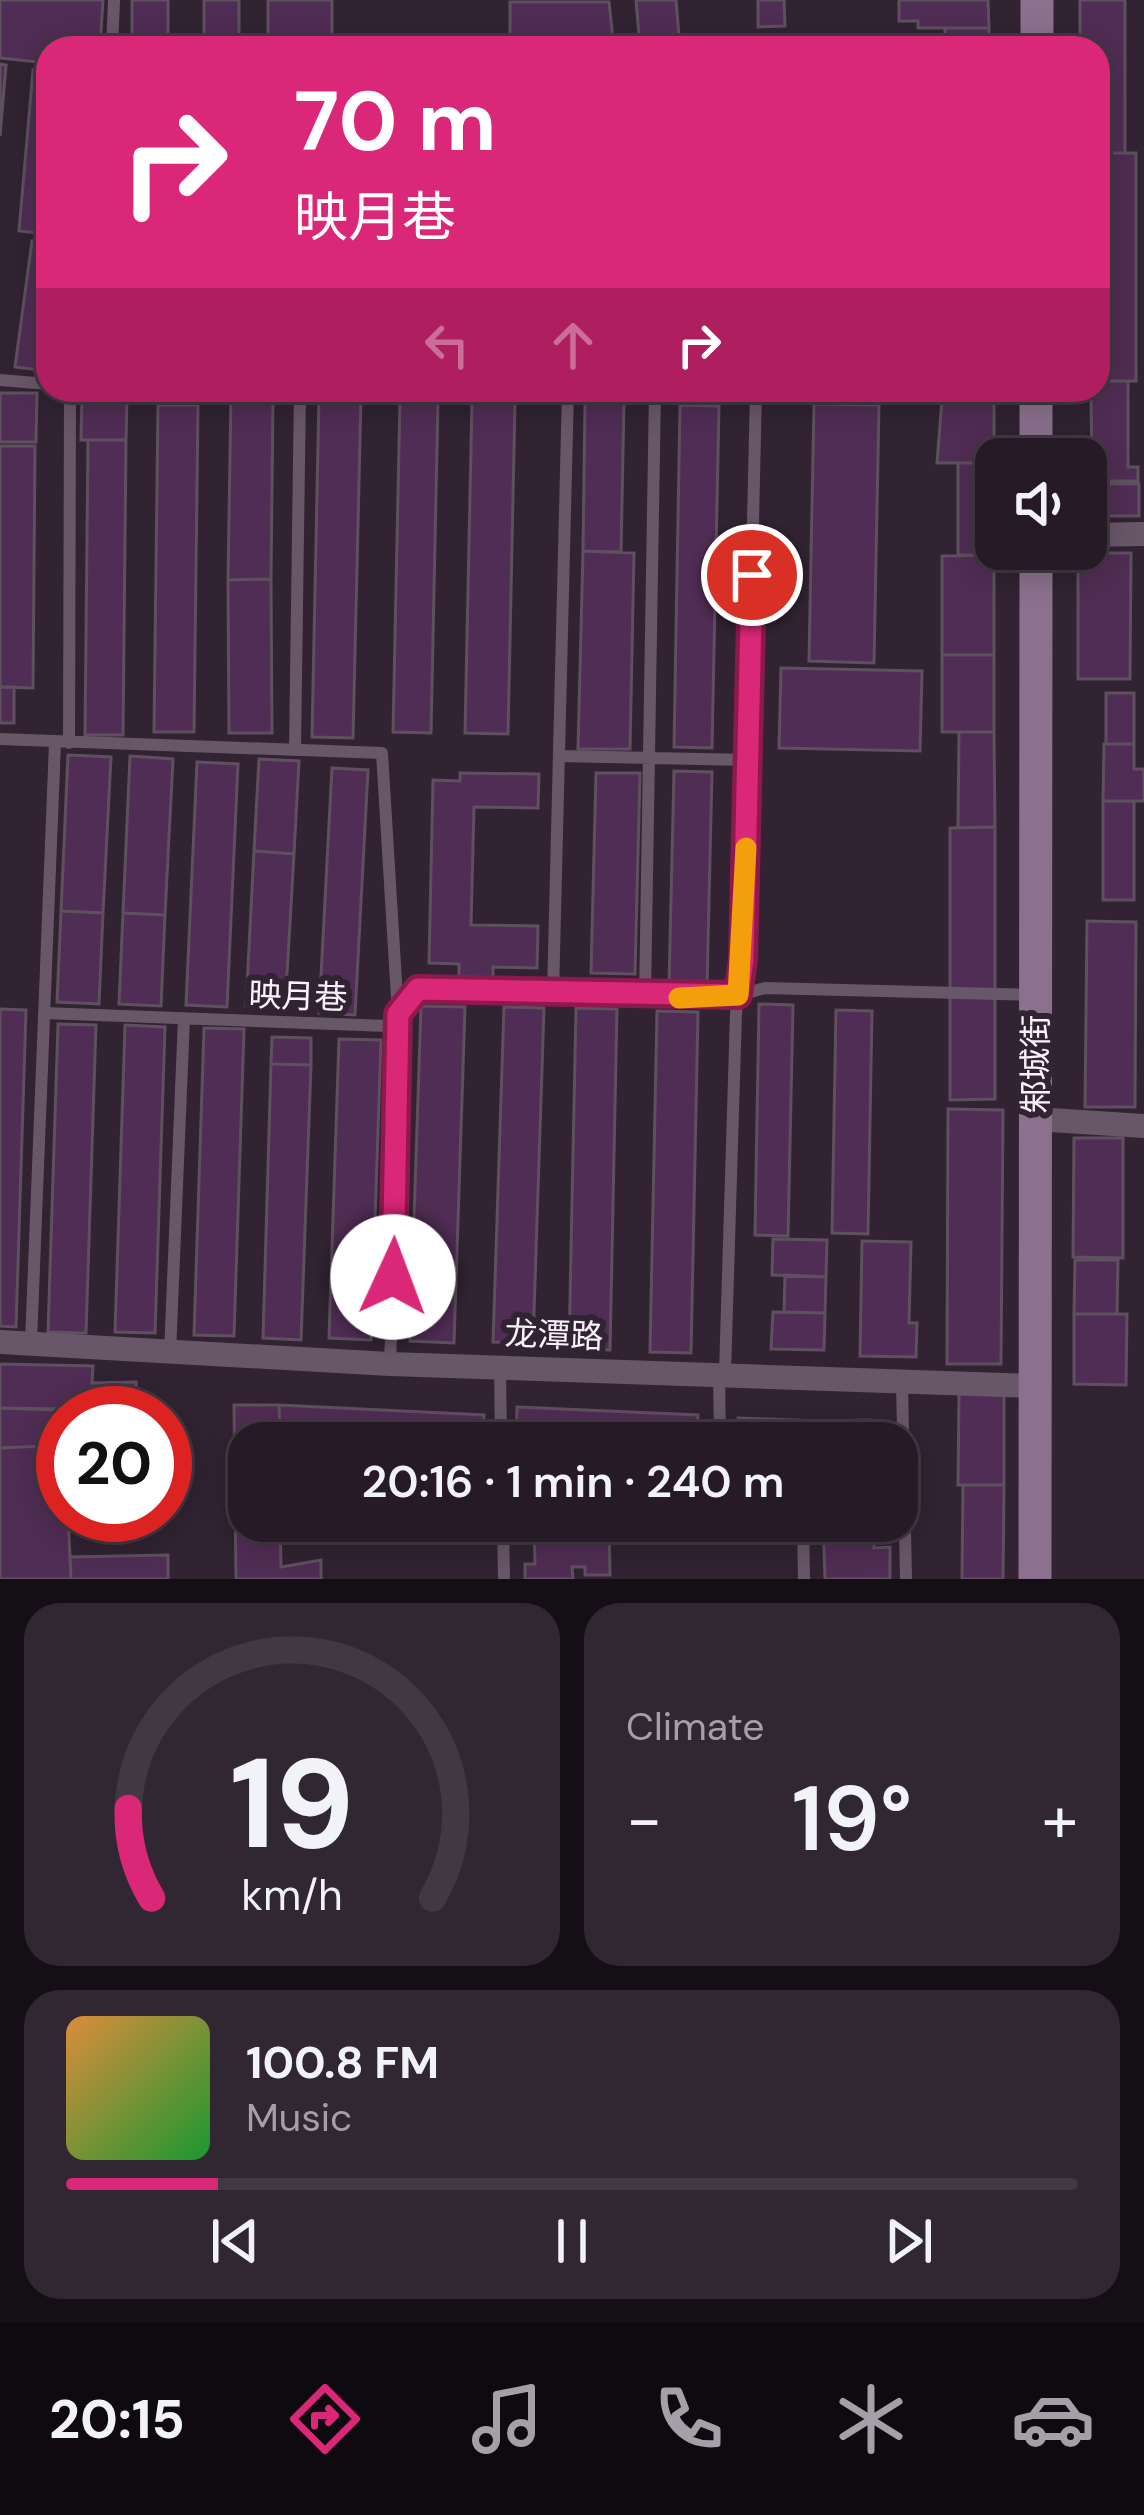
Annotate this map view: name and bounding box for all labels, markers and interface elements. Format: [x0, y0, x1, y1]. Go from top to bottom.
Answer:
text: 70 m [294, 67, 497, 176]
icon: right [96, 84, 252, 240]
text: 映月巷 [294, 182, 456, 253]
icon: left [414, 312, 480, 378]
icon: ahead [540, 312, 606, 378]
icon: right [666, 312, 732, 378]
map controls [975, 438, 1107, 570]
button: sound [975, 438, 1107, 570]
pin [701, 524, 803, 626]
icon: arrive [719, 542, 785, 608]
street label: 映月巷 [248, 973, 348, 1019]
street label: 邾城街 [1014, 1015, 1057, 1114]
position arrow [330, 1214, 456, 1340]
street label: 龙潭路 [504, 1312, 604, 1358]
speed limit sign: 20 [36, 1386, 192, 1542]
text: 20:16 · 1 min · 240 m [362, 1452, 784, 1511]
text: Climate [626, 1701, 764, 1752]
text: 19 [230, 1723, 354, 1886]
text: 19° [792, 1761, 912, 1878]
text: − [626, 1777, 662, 1862]
text: + [1042, 1777, 1078, 1862]
text: km/h [241, 1866, 343, 1922]
text: 100.8 FM [246, 2033, 439, 2092]
text: Music [246, 2092, 352, 2143]
icon: previous [202, 2208, 268, 2274]
icon: pause [539, 2208, 605, 2274]
icon: next [876, 2208, 942, 2274]
icon: directions [283, 2377, 367, 2461]
icon: music [465, 2377, 549, 2461]
icon: phone [647, 2377, 731, 2461]
icon: climate [829, 2377, 913, 2461]
icon: car [1011, 2377, 1095, 2461]
text: 20:15 [49, 2384, 185, 2455]

